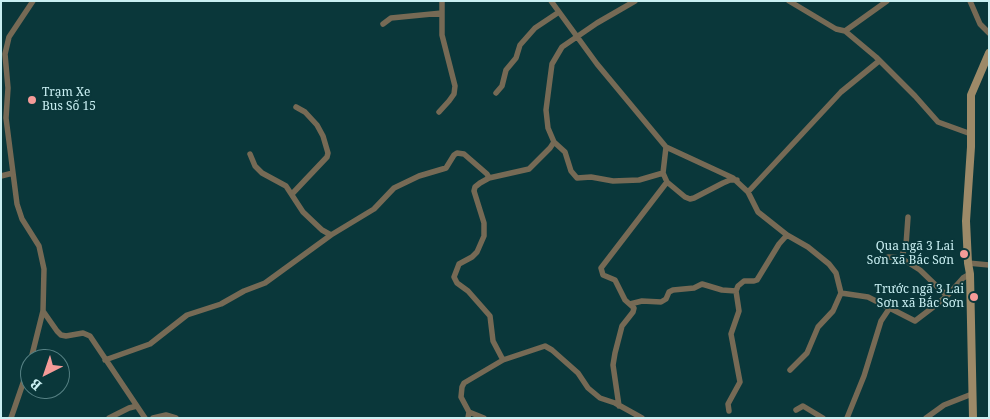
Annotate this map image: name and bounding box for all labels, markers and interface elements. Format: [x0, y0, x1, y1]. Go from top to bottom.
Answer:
place label: Trạm Xe Bus Số 15 [42, 86, 96, 114]
marker: Trạm Xe Bus Số 15 [26, 94, 38, 106]
place label: Qua ngã 3 Lai Sơn xã Bắc Sơn [867, 240, 954, 268]
marker: Qua ngã 3 Lai Sơn xã Bắc Sơn [958, 248, 970, 260]
place label: Trước ngã 3 Lai Sơn xã Bắc Sơn [875, 283, 964, 311]
marker: Trước ngã 3 Lai Sơn xã Bắc Sơn [968, 291, 980, 303]
north arrow [20, 349, 70, 399]
text: B [26, 375, 45, 395]

